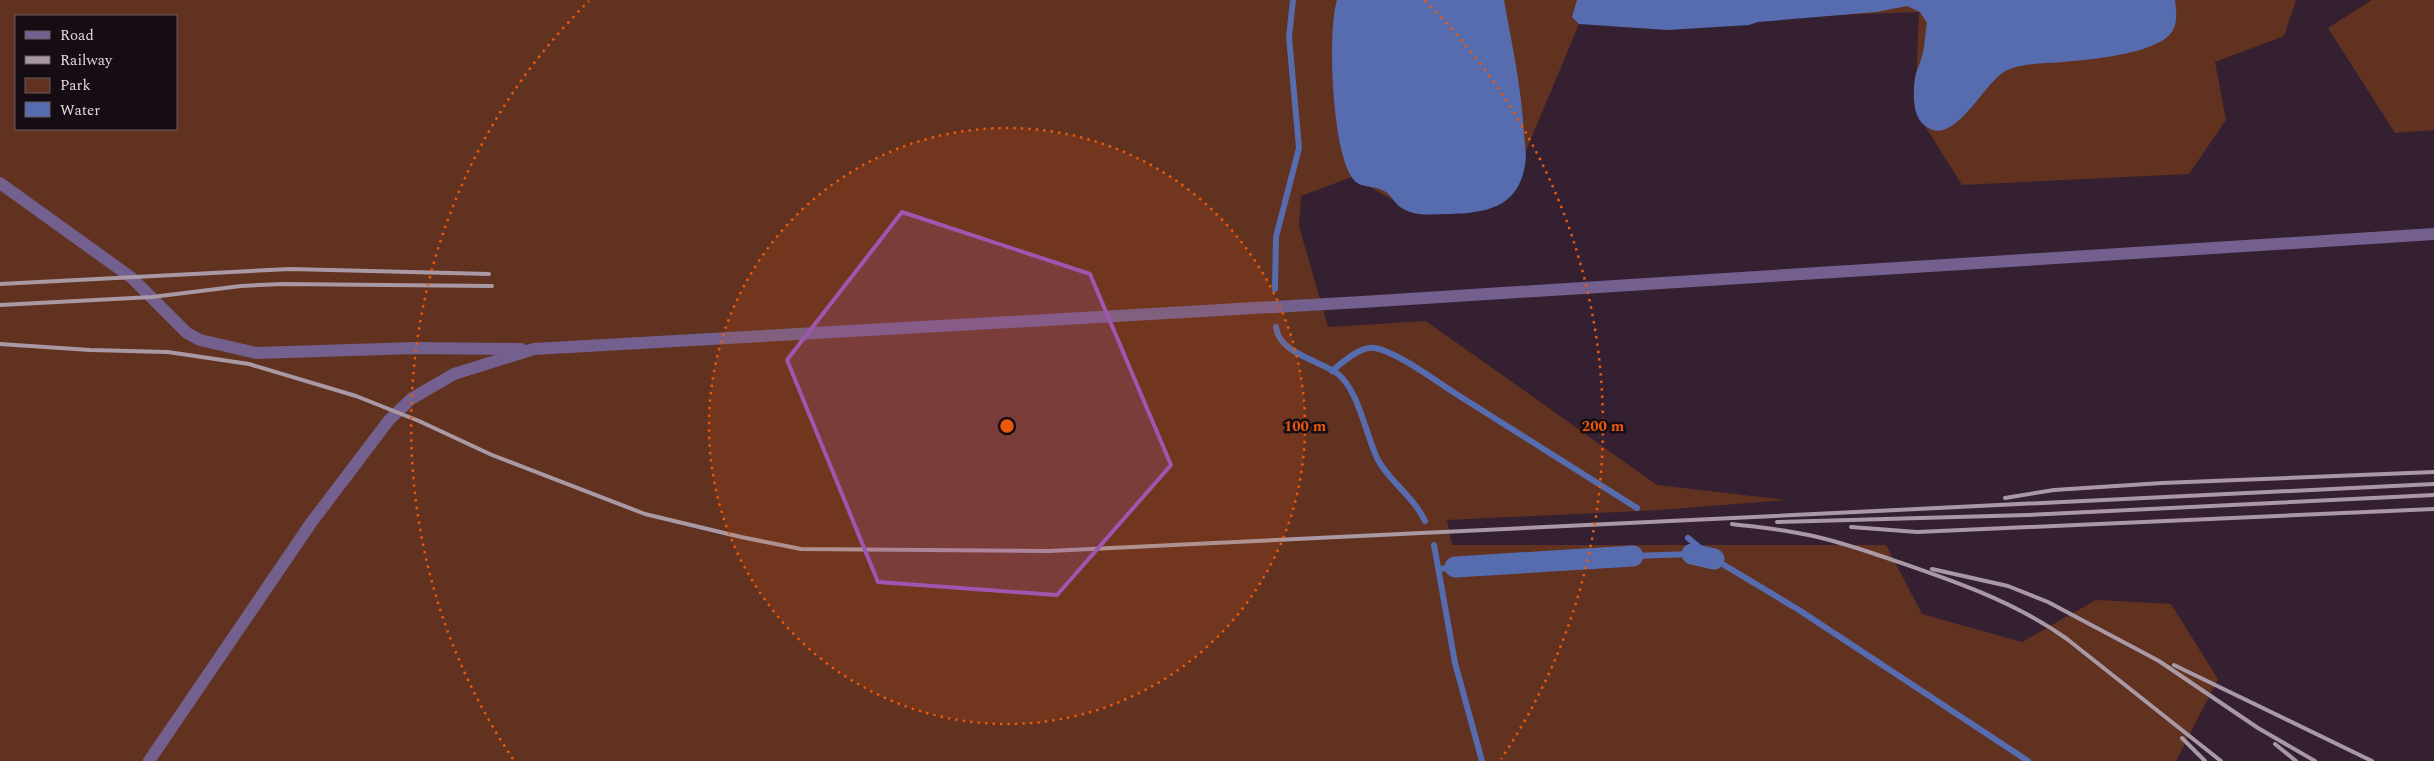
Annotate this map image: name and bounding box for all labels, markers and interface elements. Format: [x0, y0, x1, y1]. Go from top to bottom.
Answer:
legend [15, 15, 178, 130]
text: Road [60, 24, 94, 47]
text: Railway [60, 49, 113, 72]
text: Park [60, 74, 91, 97]
text: Water [60, 99, 100, 122]
text: 100 m [1284, 415, 1327, 438]
text: 200 m [1582, 415, 1625, 438]
centre of rings [998, 417, 1016, 435]

